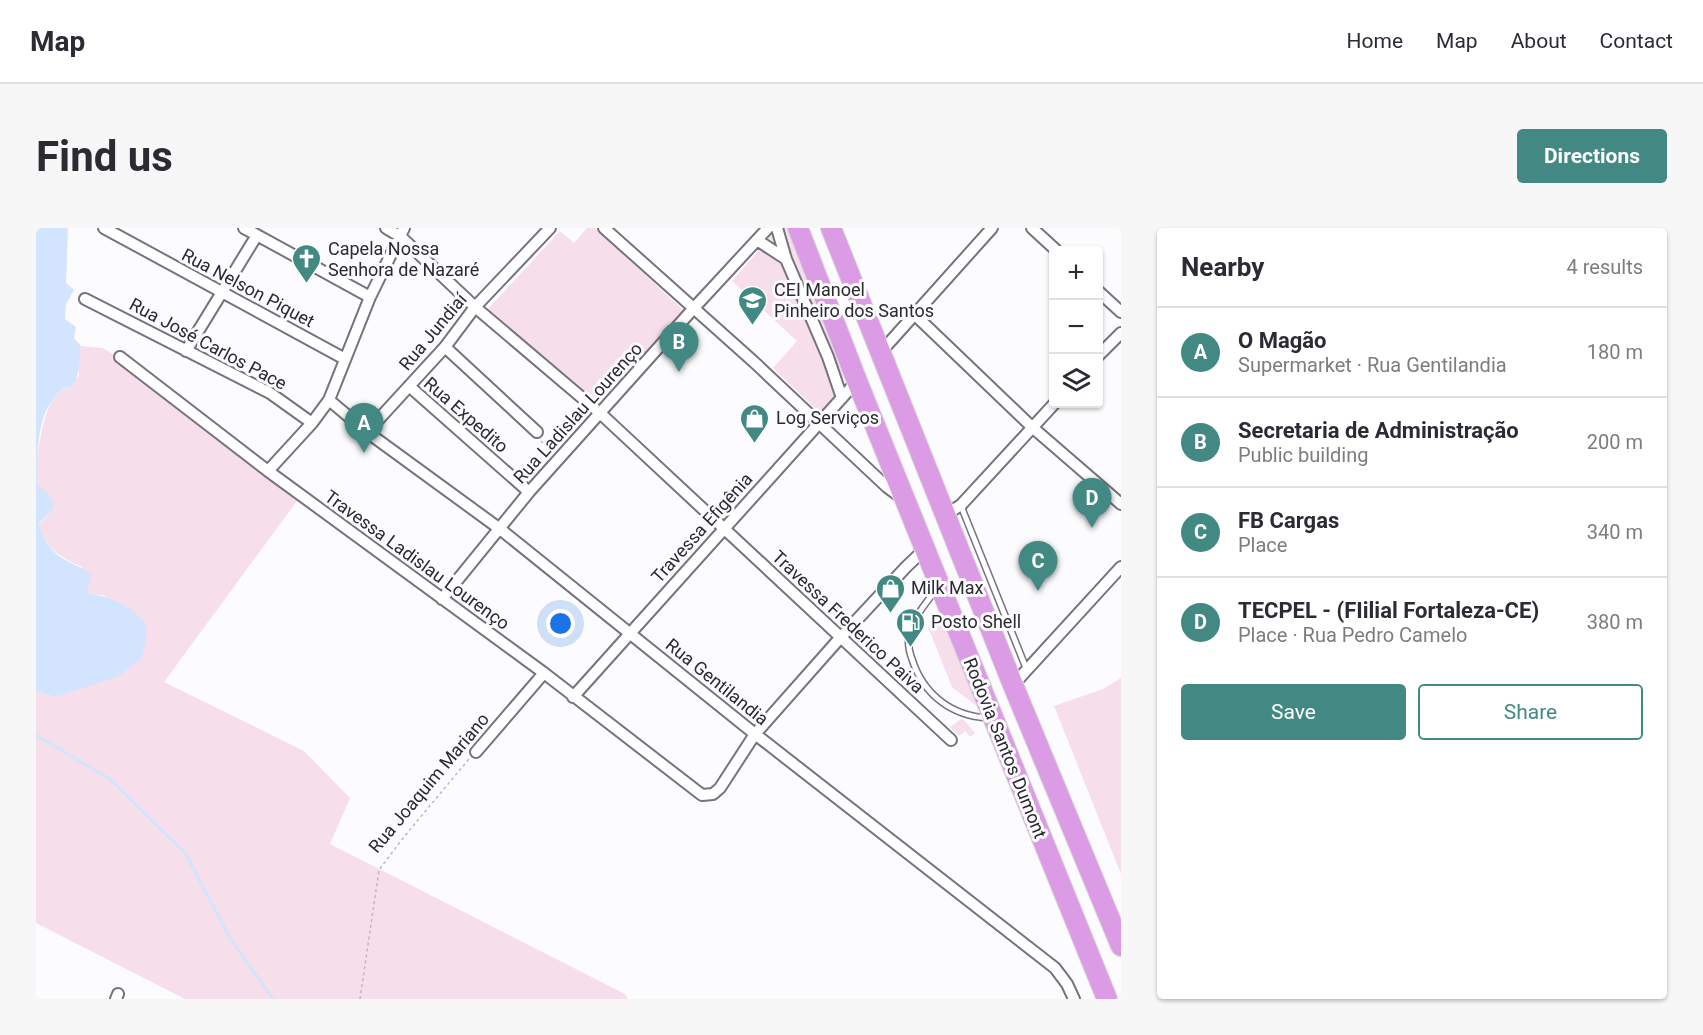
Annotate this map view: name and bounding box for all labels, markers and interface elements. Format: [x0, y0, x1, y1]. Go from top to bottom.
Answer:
text: Map [30, 25, 85, 58]
text: Home [1347, 29, 1403, 53]
text: Map [1436, 29, 1478, 53]
text: About [1511, 29, 1567, 53]
text: Contact [1600, 29, 1673, 53]
button: Directions [1517, 129, 1667, 183]
text: Find us [36, 132, 173, 181]
place label: Capela Nossa Senhora de Nazaré [328, 238, 479, 280]
church icon: Capela Nossa Senhora de Nazaré [291, 243, 323, 285]
street label: Rua Nelson Piquet [178, 244, 318, 331]
map controls [1049, 246, 1103, 408]
button: + [1049, 246, 1103, 300]
text: Nearby [1181, 252, 1264, 282]
text: 4 results [1567, 255, 1643, 279]
place label: CEI Manoel Pinheiro dos Santos [774, 279, 934, 321]
school or university icon: CEI Manoel Pinheiro dos Santos [737, 284, 769, 326]
street label: Rua Jundiaí [394, 289, 471, 374]
street label: Rua José Carlos Pace [126, 293, 290, 394]
button: − [1049, 300, 1103, 354]
pin: B [660, 322, 698, 372]
text: O Magão [1238, 328, 1326, 353]
street label: Rua Ladislau Lourenço [509, 338, 646, 487]
text: A [1194, 340, 1207, 364]
text: 180 m [1587, 340, 1643, 364]
text: Supermarket · Rua Gentilandia [1238, 353, 1507, 377]
button: layers [1049, 354, 1103, 408]
street label: Rua Expedito [420, 372, 513, 457]
shop icon: Log Serviços [739, 402, 771, 444]
pin: A [344, 404, 384, 453]
place label: Log Serviços [776, 407, 879, 428]
text: Secretaria de Administração [1238, 418, 1519, 443]
text: B [1194, 430, 1207, 454]
text: 200 m [1587, 430, 1643, 454]
text: Public building [1238, 443, 1368, 467]
street label: Travessa Efigênia [647, 468, 756, 587]
pin: D [1072, 478, 1112, 528]
street label: Travessa Ladislau Lourenço [321, 485, 514, 634]
text: FB Cargas [1238, 508, 1339, 533]
text: C [1194, 520, 1207, 544]
text: 340 m [1587, 520, 1643, 544]
text: Place [1238, 533, 1287, 557]
pin: C [1018, 542, 1058, 591]
street label: Travessa Frederico Paiva [768, 546, 929, 697]
shop icon: Milk Max [874, 572, 906, 614]
place label: Milk Max [911, 577, 984, 598]
text: TECPEL - (FIilial Fortaleza-CE) [1238, 598, 1539, 623]
fuel station icon: Posto Shell [894, 606, 926, 648]
your location [546, 609, 575, 638]
text: D [1194, 610, 1207, 634]
text: 380 m [1587, 610, 1643, 634]
place label: Posto Shell [931, 611, 1021, 632]
text: Place · Rua Pedro Camelo [1238, 623, 1467, 647]
street label: Rua Gentilandia [662, 634, 773, 729]
street label: Rodovia Santos Dumont [960, 655, 1051, 841]
button: Save [1181, 684, 1406, 740]
button: Share [1418, 684, 1643, 740]
street label: Rua Joaquim Mariano [364, 709, 493, 857]

